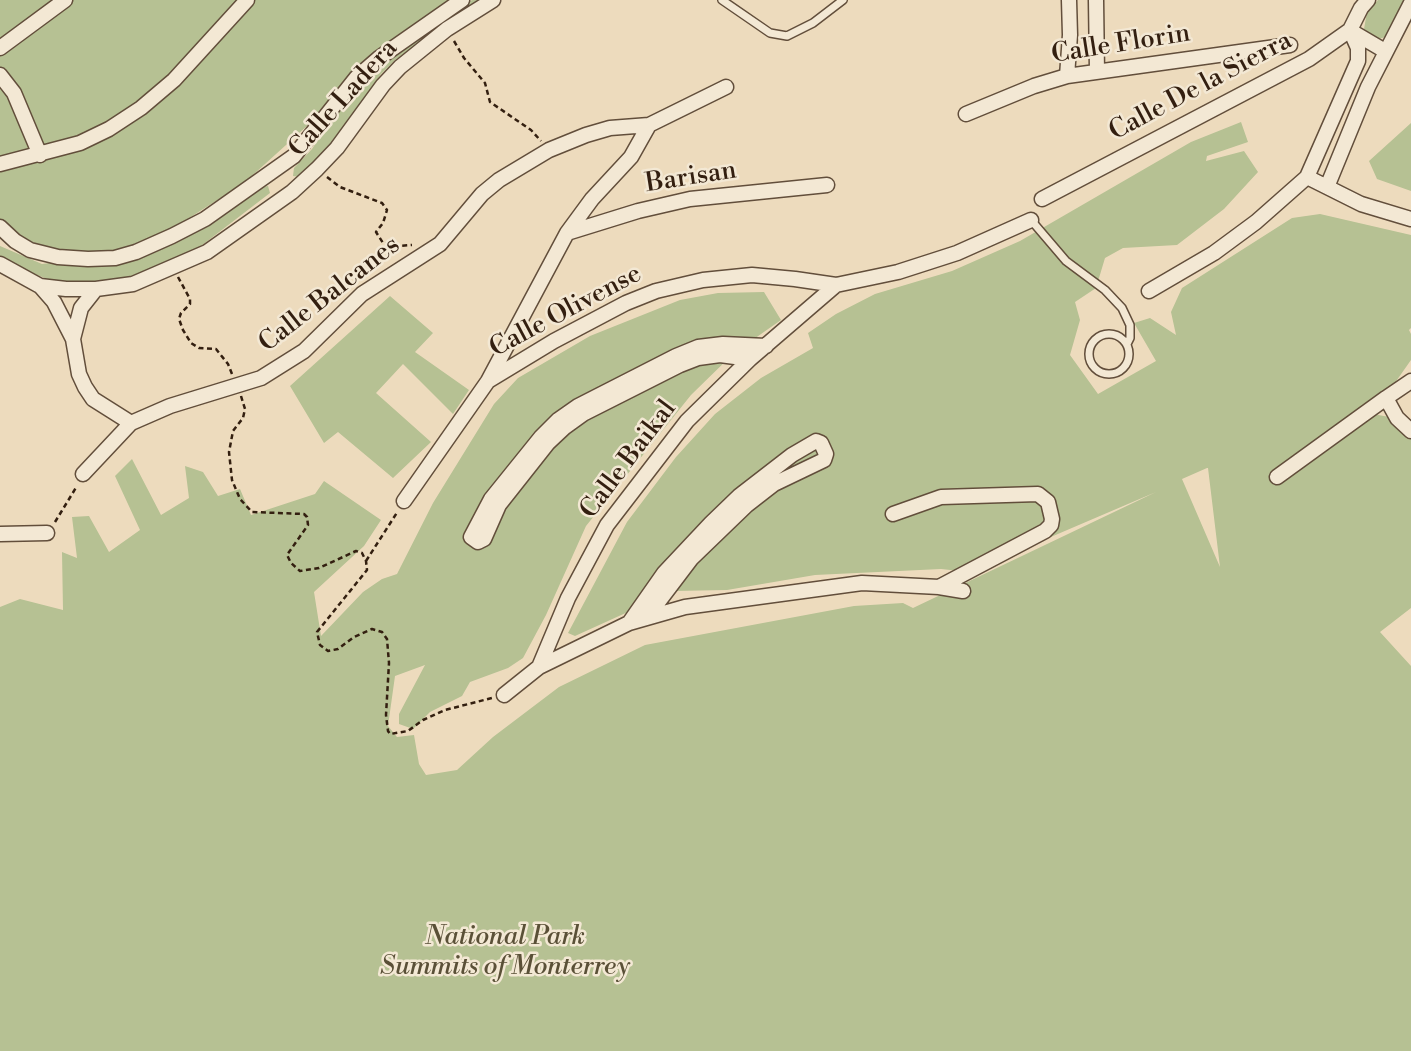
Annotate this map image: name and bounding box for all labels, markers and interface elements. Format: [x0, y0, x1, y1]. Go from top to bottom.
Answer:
street label: Calle Florin [1049, 19, 1193, 71]
street label: Calle De la Sierra [1104, 26, 1298, 148]
street label: Calle Ladera [283, 34, 405, 164]
street label: Barisan [643, 155, 739, 201]
street label: Calle Balcanes [253, 230, 407, 360]
street label: Calle Olivense [485, 259, 647, 365]
street label: Calle Baikal [574, 395, 684, 525]
park label: National Park Summits of Monterrey [380, 922, 630, 984]

